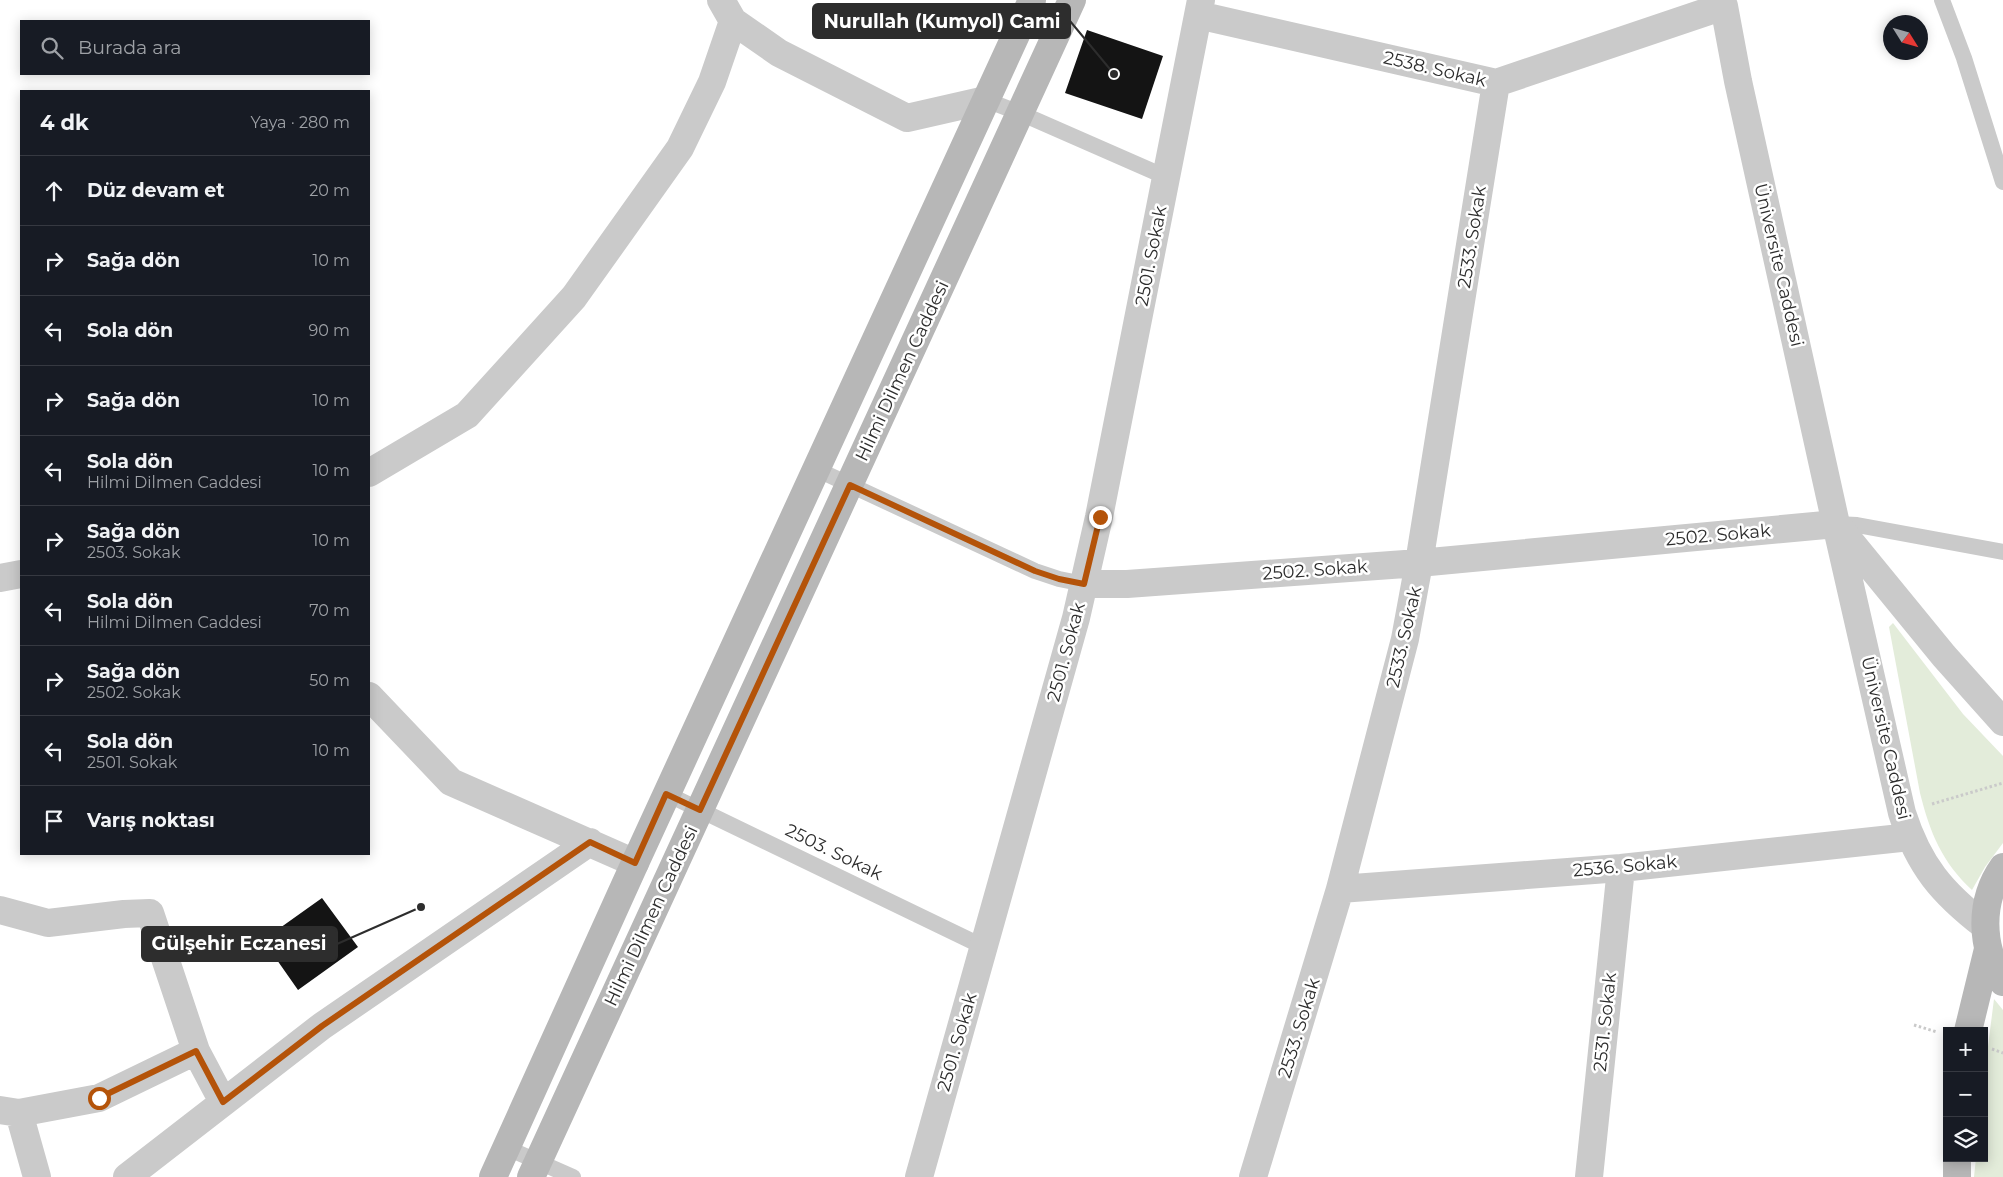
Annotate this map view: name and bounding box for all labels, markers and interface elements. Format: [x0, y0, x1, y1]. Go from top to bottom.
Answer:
callout: Nurullah (Kumyol) Cami [813, 4, 1070, 38]
text: Nurullah (Kumyol) Cami [823, 10, 1061, 33]
north arrow [1883, 15, 1928, 60]
search box [20, 20, 370, 75]
icon: search [38, 34, 66, 62]
text: Burada ara [78, 36, 182, 59]
street label: 2538. Sokak [1381, 46, 1489, 92]
text: 4 dk [40, 110, 89, 135]
text: Yaya · 280 m [250, 113, 350, 132]
icon: ahead [40, 177, 68, 205]
text: Düz devam et [87, 179, 225, 202]
text: 20 m [309, 181, 350, 200]
street label: Üniversite Caddesi [1750, 181, 1808, 349]
street label: 2533. Sokak [1453, 184, 1491, 290]
street label: 2501. Sokak [1131, 204, 1172, 308]
icon: right [40, 247, 68, 275]
text: Sağa dön [87, 249, 180, 272]
text: 10 m [312, 251, 350, 270]
street label: Hilmi Dilmen Caddesi [851, 277, 953, 465]
icon: left [40, 317, 68, 345]
text: Sola dön [87, 319, 173, 342]
text: 90 m [308, 321, 350, 340]
icon: right [40, 387, 68, 415]
text: Sağa dön [87, 389, 180, 412]
text: 10 m [312, 391, 350, 410]
text: Sola dön [87, 450, 173, 473]
icon: left [40, 457, 68, 485]
text: 10 m [312, 461, 350, 480]
text: Hilmi Dilmen Caddesi [87, 473, 262, 492]
route end [1089, 506, 1112, 529]
street label: 2502. Sokak [1664, 519, 1772, 551]
text: Sağa dön [87, 520, 180, 543]
icon: right [40, 527, 68, 555]
text: 10 m [312, 531, 350, 550]
text: 2503. Sokak [87, 543, 180, 562]
street label: 2502. Sokak [1262, 555, 1369, 585]
street label: 2533. Sokak [1382, 584, 1426, 690]
text: Sola dön [87, 590, 173, 613]
icon: left [40, 597, 68, 625]
street label: 2501. Sokak [1042, 600, 1090, 704]
text: 70 m [309, 601, 350, 620]
text: Hilmi Dilmen Caddesi [87, 613, 262, 632]
street label: Üniversite Caddesi [1857, 654, 1915, 822]
text: Sağa dön [87, 660, 180, 683]
icon: right [40, 667, 68, 695]
text: 50 m [309, 671, 350, 690]
text: 2502. Sokak [87, 683, 181, 702]
text: Sola dön [87, 730, 173, 753]
icon: left [40, 737, 68, 765]
text: 10 m [312, 741, 350, 760]
text: 2501. Sokak [87, 753, 177, 772]
icon: arrive [40, 807, 68, 835]
text: Varış noktası [87, 809, 215, 832]
street label: 2503. Sokak [782, 819, 886, 885]
street label: Hilmi Dilmen Caddesi [600, 822, 702, 1010]
street label: 2536. Sokak [1572, 850, 1678, 882]
callout: Gülşehir Eczanesi [142, 927, 337, 961]
text: Gülşehir Eczanesi [152, 932, 326, 955]
street label: 2531. Sokak [1589, 971, 1621, 1073]
street label: 2533. Sokak [1273, 975, 1325, 1081]
street label: 2501. Sokak [932, 990, 982, 1094]
map controls [1943, 1027, 1988, 1162]
button: + [1943, 1027, 1988, 1072]
button: − [1943, 1072, 1988, 1117]
route start [88, 1087, 111, 1110]
button: layers [1943, 1117, 1988, 1162]

